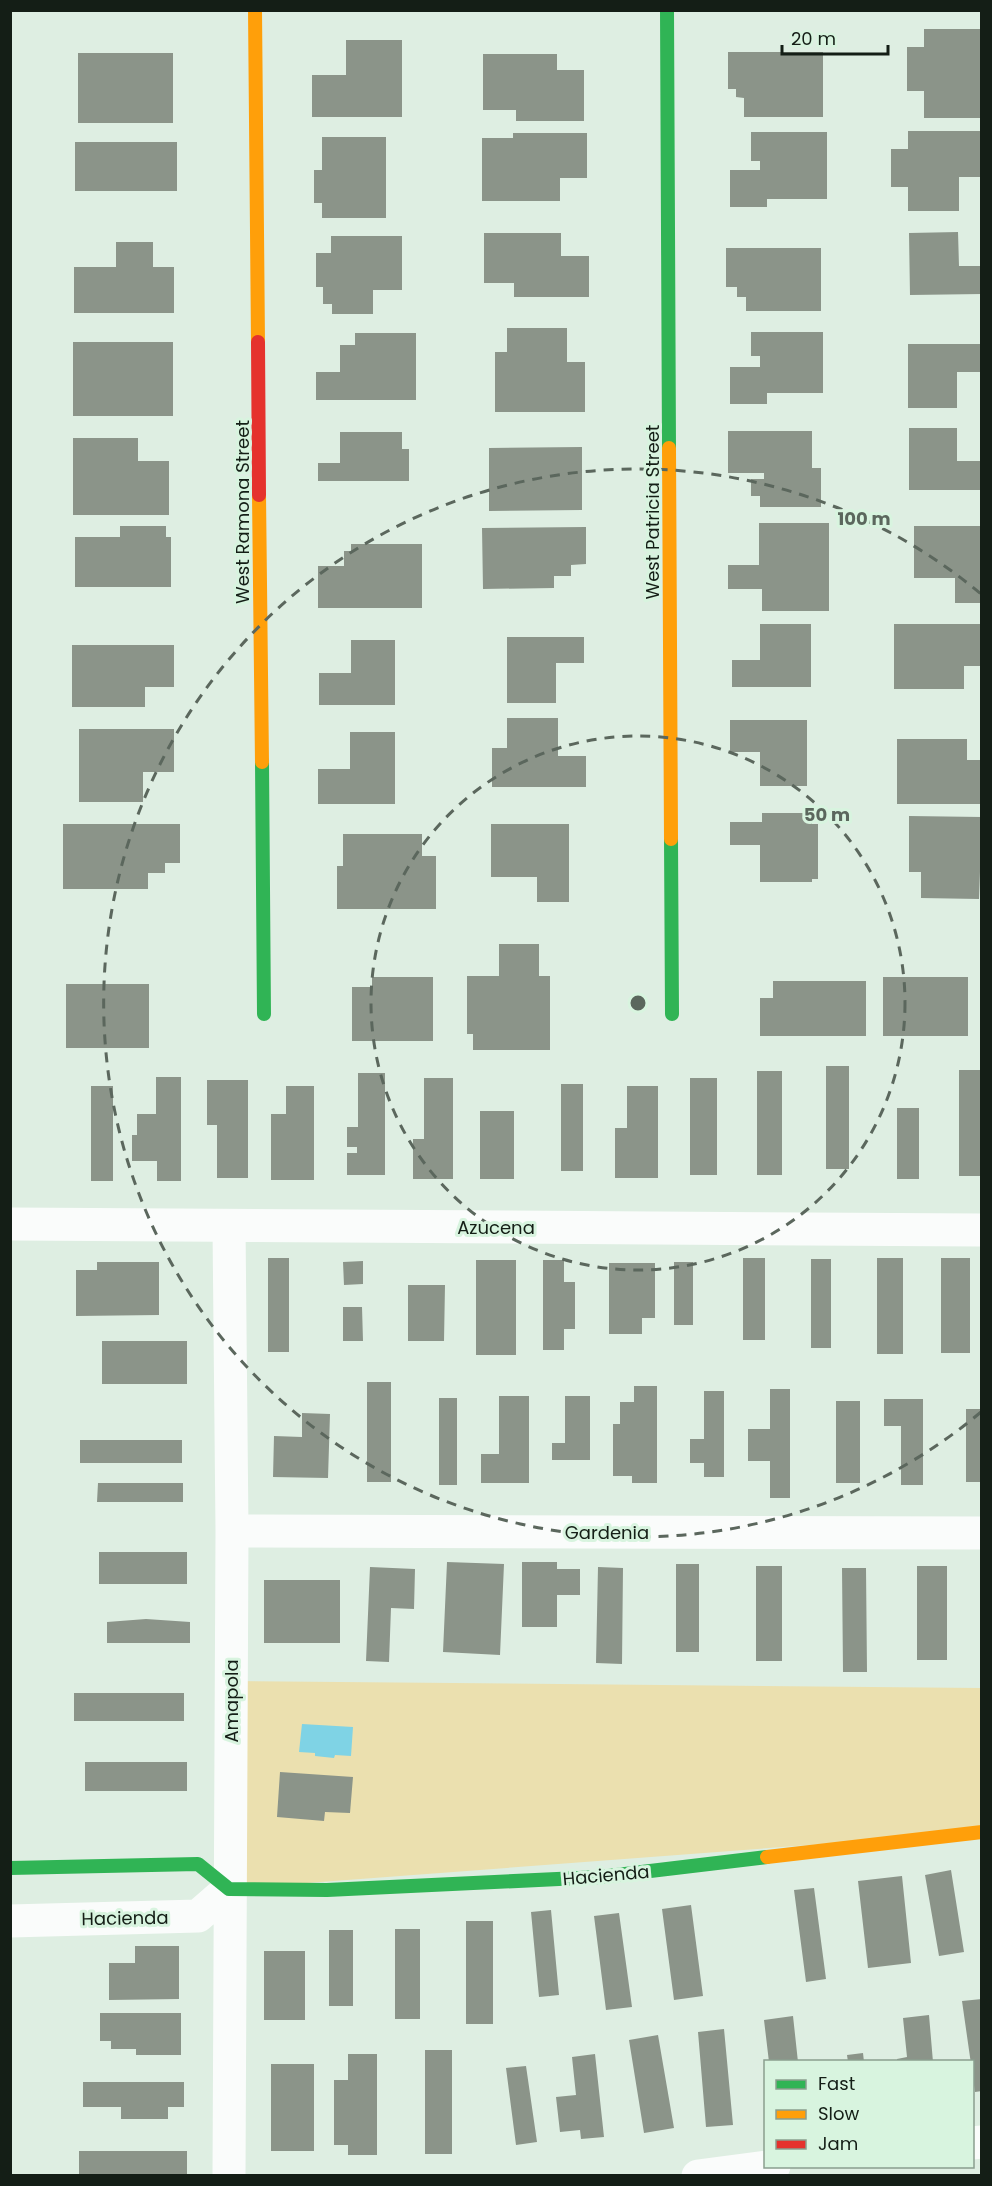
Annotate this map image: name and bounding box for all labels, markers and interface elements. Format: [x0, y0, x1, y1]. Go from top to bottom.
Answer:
scale bar [782, 18, 888, 56]
text: 20 m [791, 26, 836, 51]
street label: West Ramona Street [230, 420, 255, 604]
street label: West Patricia Street [640, 425, 665, 599]
text: 100 m [837, 506, 891, 531]
text: 50 m [804, 802, 850, 827]
centre of rings [628, 993, 648, 1013]
street label: Azucena [457, 1215, 535, 1240]
street label: Gardenia [565, 1520, 649, 1545]
street label: Amapola [219, 1659, 244, 1743]
street label: Hacienda [562, 1859, 650, 1891]
street label: Hacienda [81, 1905, 169, 1931]
legend [764, 2060, 974, 2168]
text: Fast [818, 2071, 855, 2096]
text: Slow [818, 2101, 860, 2126]
text: Jam [818, 2131, 858, 2156]

